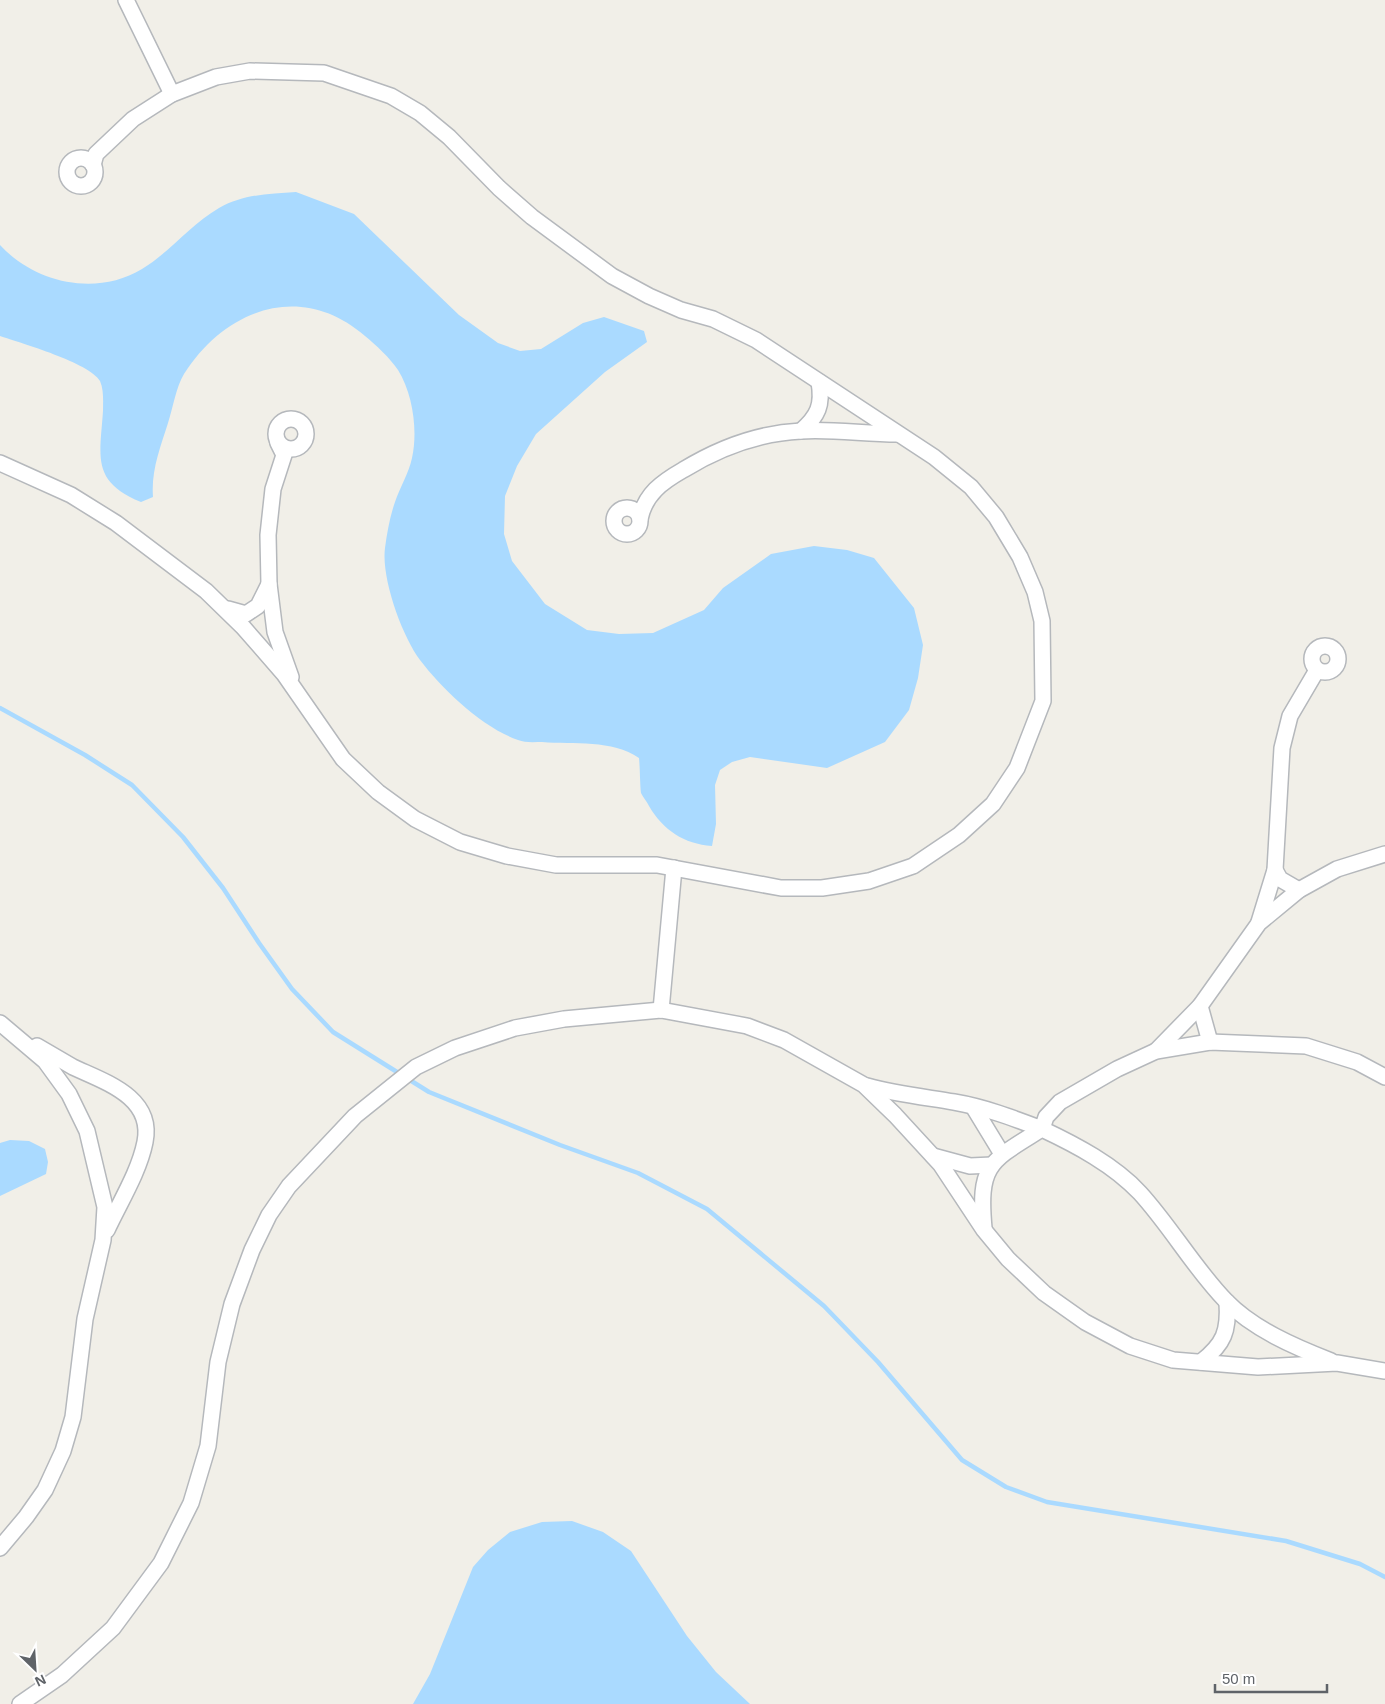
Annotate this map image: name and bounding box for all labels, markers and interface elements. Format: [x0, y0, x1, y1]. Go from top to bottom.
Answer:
north arrow [10, 1644, 60, 1694]
scale bar [1215, 1662, 1328, 1694]
text: 50 m [1222, 1670, 1255, 1687]
text: N [33, 1671, 48, 1690]

